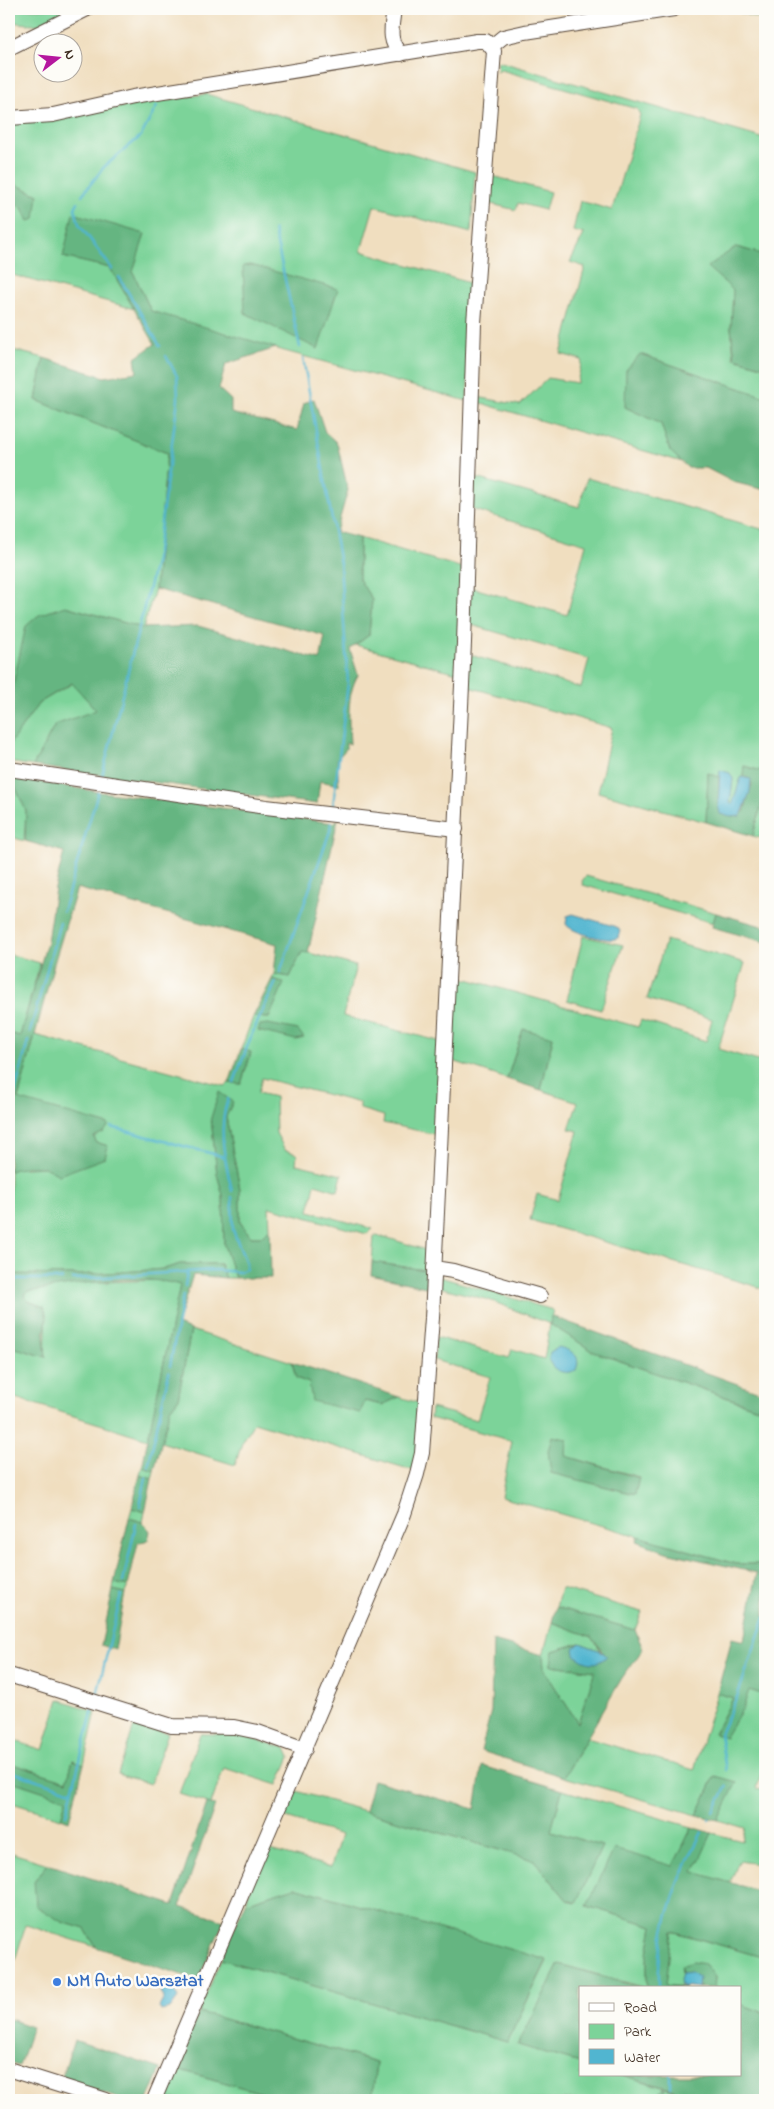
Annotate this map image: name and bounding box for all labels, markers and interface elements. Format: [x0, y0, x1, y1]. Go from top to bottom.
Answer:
north arrow [32, 32, 82, 82]
text: N [58, 47, 80, 62]
place label: NM Auto Warsztat [67, 1969, 205, 1995]
marker: NM Auto Warsztat [51, 1976, 63, 1988]
legend [579, 1986, 742, 2076]
text: Road [624, 1997, 657, 2019]
text: Park [624, 2021, 652, 2043]
text: Water [624, 2047, 660, 2069]

